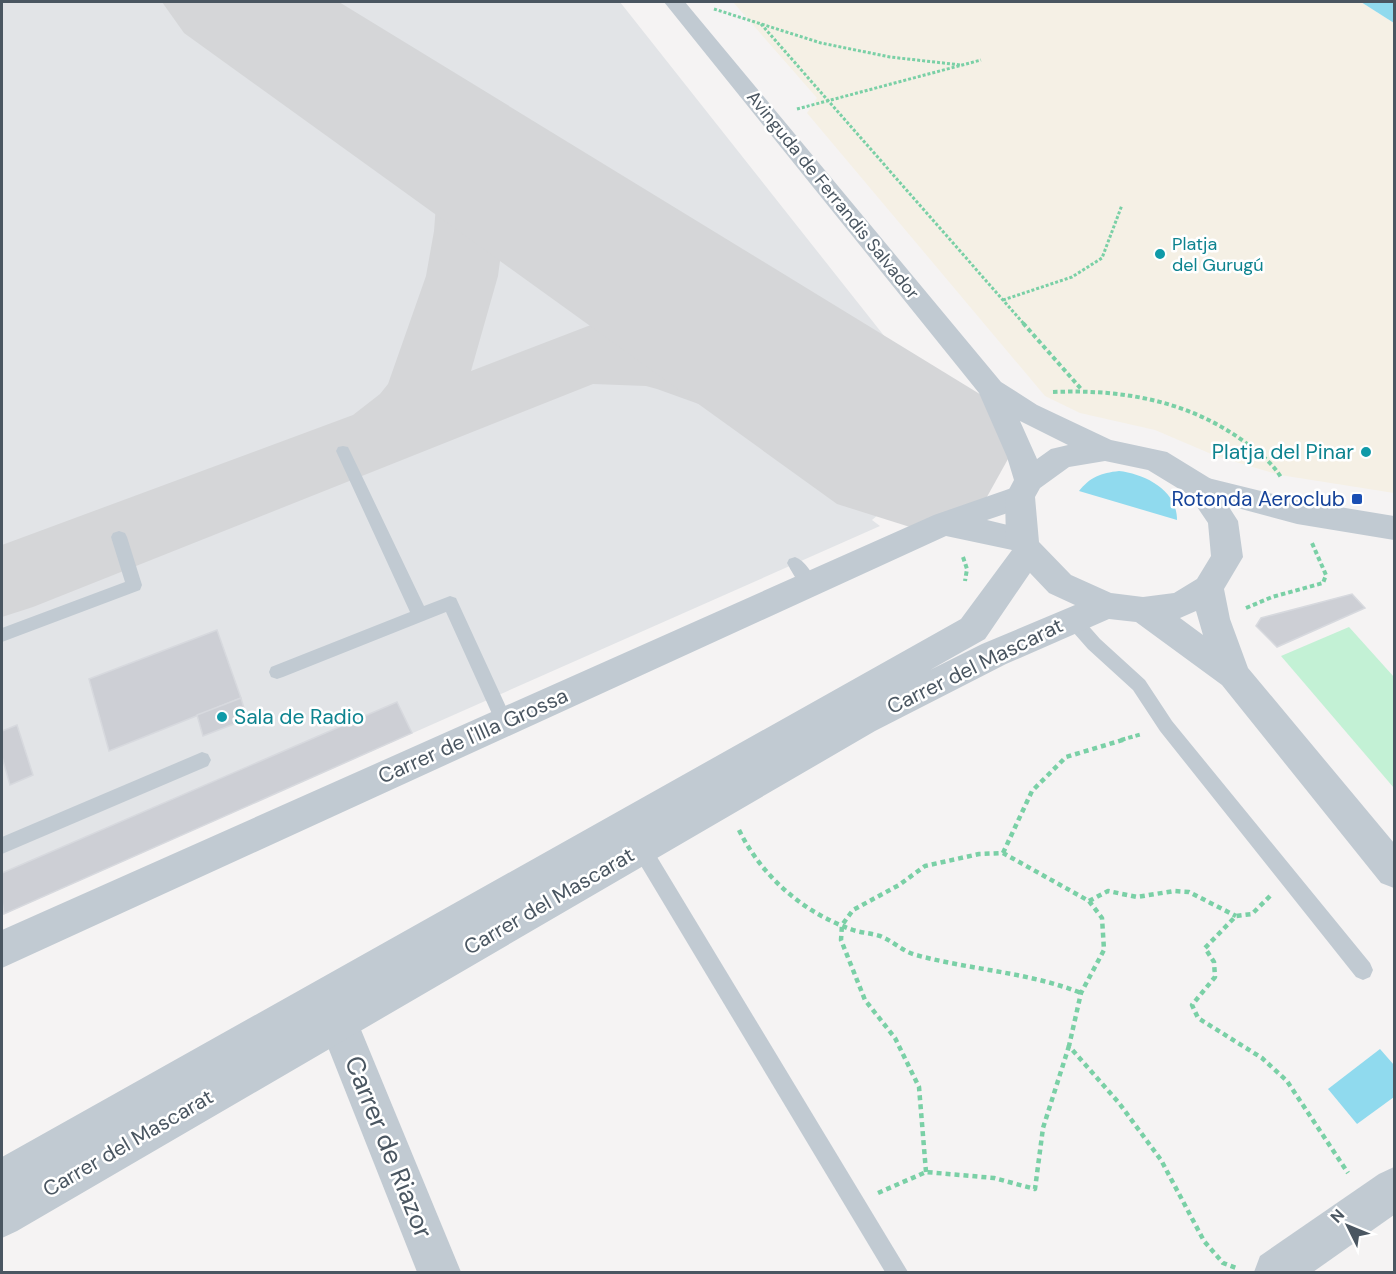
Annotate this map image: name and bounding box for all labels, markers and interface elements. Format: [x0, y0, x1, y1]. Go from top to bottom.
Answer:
street label: Avinguda de Ferrandis Salvador [741, 86, 925, 305]
place label: Platja del Gurugú [1172, 232, 1264, 277]
marker: Platja del Gurugú [1153, 247, 1167, 261]
place label: Platja del Pinar [1212, 438, 1354, 466]
marker: Platja del Pinar [1359, 445, 1373, 459]
place label: Rotonda Aeroclub [1171, 485, 1345, 513]
marker: Rotonda Aeroclub [1350, 492, 1364, 506]
street label: Carrer del Mascarat [882, 611, 1068, 721]
street label: Carrer de l'Illa Grossa [374, 681, 572, 791]
place label: Sala de Radio [234, 703, 364, 731]
marker: Sala de Radio [215, 710, 229, 724]
street label: Carrer del Mascarat [459, 841, 639, 961]
street label: Carrer de Riazor [337, 1051, 441, 1243]
street label: Carrer del Mascarat [38, 1083, 218, 1203]
north arrow [1318, 1196, 1378, 1256]
text: N [1326, 1205, 1349, 1228]

